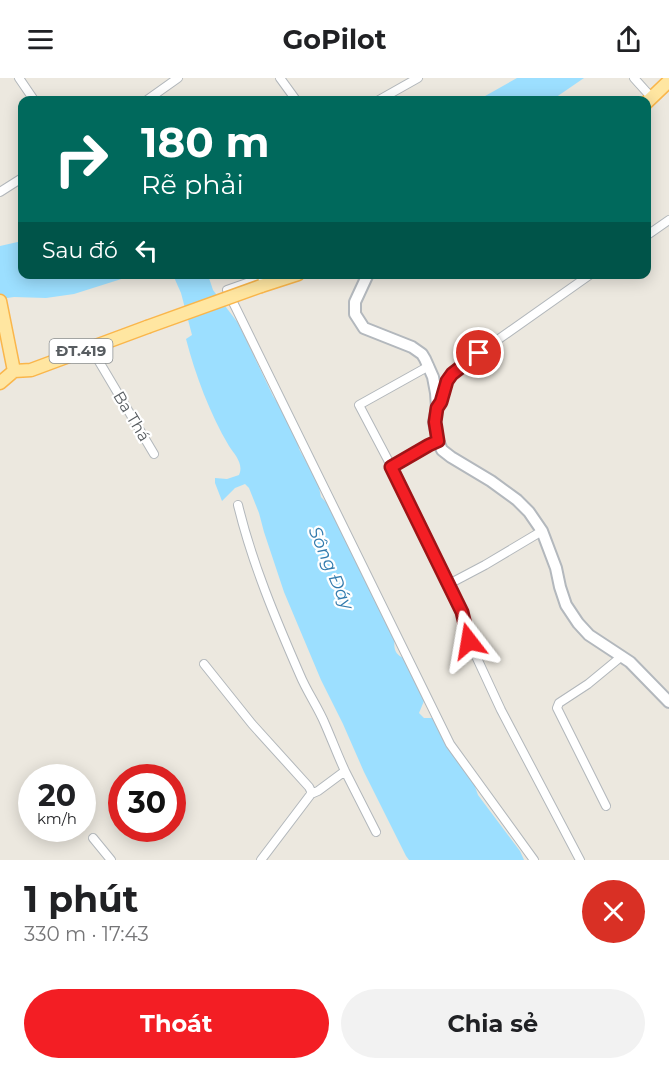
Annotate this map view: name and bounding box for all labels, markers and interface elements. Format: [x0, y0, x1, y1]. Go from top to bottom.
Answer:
icon: menu [24, 23, 57, 56]
text: GoPilot [283, 23, 386, 56]
icon: share [612, 23, 645, 56]
text: 180 m [141, 116, 270, 168]
icon: right [42, 120, 120, 198]
text: Rẽ phải [141, 168, 244, 201]
icon: left [130, 234, 163, 267]
text: Sau đó [42, 237, 118, 264]
pin [453, 327, 504, 378]
icon: arrive [462, 336, 495, 369]
road number: ĐT.419 [50, 339, 112, 363]
street label: Ba Thá [109, 388, 154, 445]
water label: Sông Đáy [304, 523, 359, 614]
position arrow [437, 609, 501, 673]
speed limit sign: 30 [108, 764, 186, 842]
text: 20 [38, 777, 76, 814]
text: km/h [37, 809, 77, 828]
text: 1 phút [24, 877, 138, 921]
button: close [582, 880, 645, 943]
text: 330 m · 17:43 [24, 922, 149, 946]
button: Thoát [24, 989, 329, 1058]
button: Chia sẻ [341, 989, 645, 1058]

